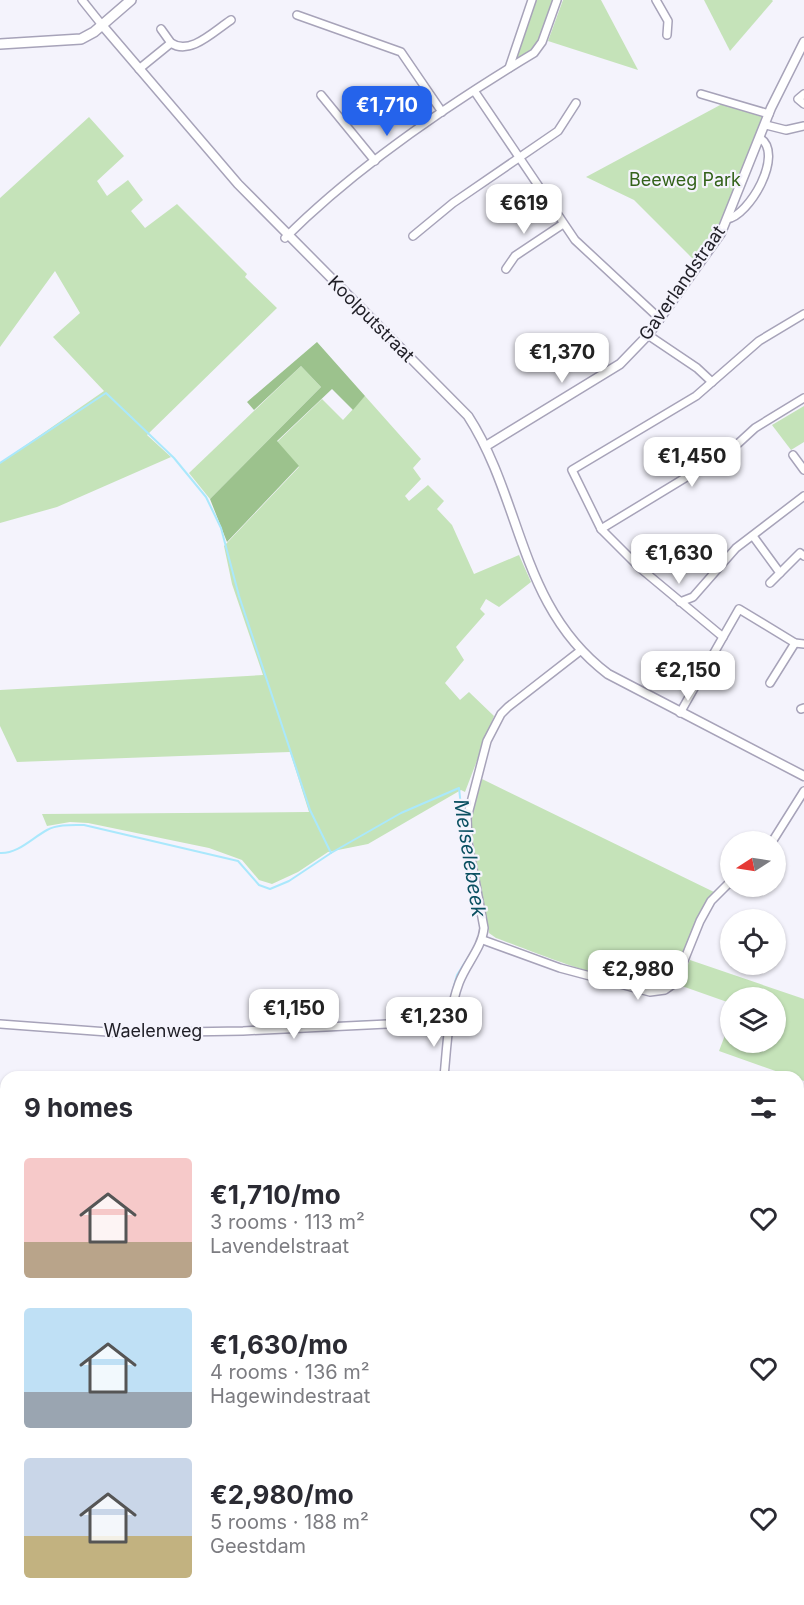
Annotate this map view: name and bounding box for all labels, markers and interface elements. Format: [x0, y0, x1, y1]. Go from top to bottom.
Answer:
pin: €1,710 [338, 86, 436, 137]
text: €1,710 [356, 93, 418, 117]
park label: Beeweg Park [629, 169, 741, 190]
pin: €619 [488, 184, 560, 235]
text: €619 [500, 191, 548, 215]
street label: Gaverlandstraat [634, 221, 729, 344]
street label: Koolputstraat [324, 271, 419, 366]
pin: €1,370 [513, 333, 611, 384]
text: €1,370 [529, 340, 595, 364]
pin: €1,450 [643, 437, 741, 488]
text: €1,450 [658, 444, 726, 468]
pin: €1,630 [630, 534, 728, 585]
text: €1,630 [645, 541, 713, 565]
pin: €2,150 [639, 651, 737, 702]
text: €2,150 [655, 658, 721, 682]
water label: Melselebeek [449, 797, 491, 920]
north arrow [720, 831, 786, 897]
map controls [720, 831, 786, 1053]
button: locate [720, 909, 786, 975]
pin: €2,980 [589, 950, 687, 1001]
text: €2,980 [602, 957, 674, 981]
button: layers [720, 987, 786, 1053]
pin: €1,150 [245, 989, 343, 1040]
text: €1,150 [263, 996, 325, 1020]
pin: €1,230 [385, 997, 483, 1048]
text: €1,230 [400, 1004, 468, 1028]
street label: Waelenweg [104, 1020, 202, 1041]
icon: filters [747, 1091, 780, 1124]
text: 9 homes [24, 1092, 133, 1123]
text: €1,710/mo [210, 1179, 341, 1210]
icon: home [72, 1182, 144, 1254]
icon: heart [747, 1202, 780, 1235]
text: 3 rooms · 113 m² [210, 1210, 365, 1234]
text: Lavendelstraat [210, 1234, 349, 1258]
text: €1,630/mo [210, 1329, 348, 1360]
icon: home [72, 1332, 144, 1404]
icon: heart [747, 1352, 780, 1385]
text: 4 rooms · 136 m² [210, 1360, 370, 1384]
text: Hagewindestraat [210, 1384, 370, 1408]
text: €2,980/mo [210, 1479, 354, 1510]
icon: home [72, 1482, 144, 1554]
icon: heart [747, 1502, 780, 1535]
text: 5 rooms · 188 m² [210, 1510, 369, 1534]
text: Geestdam [210, 1534, 306, 1558]

